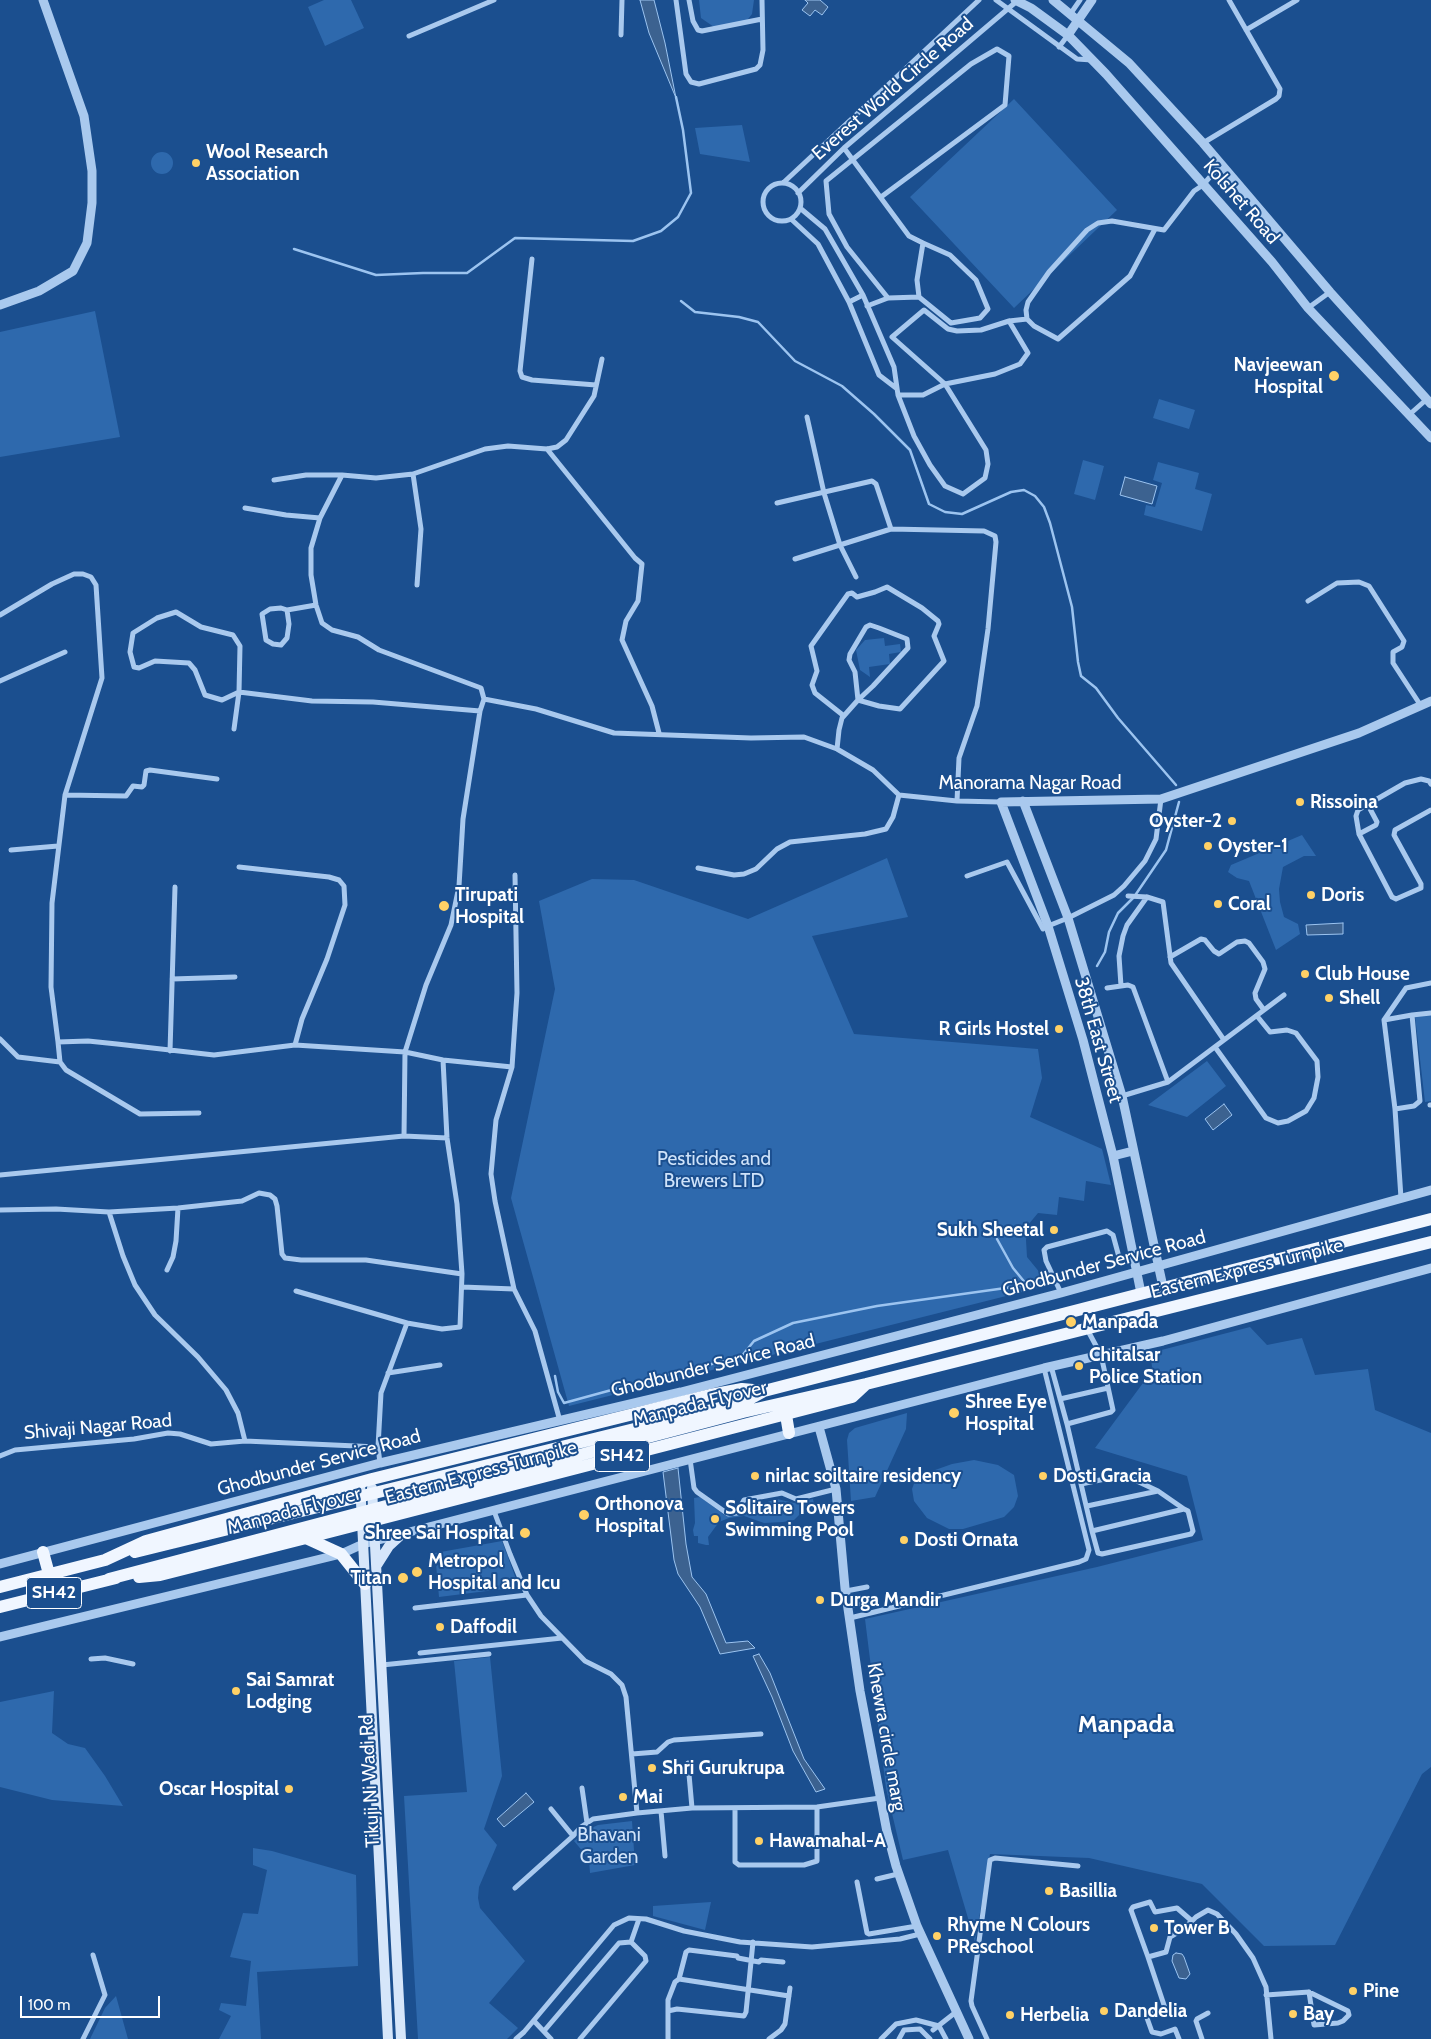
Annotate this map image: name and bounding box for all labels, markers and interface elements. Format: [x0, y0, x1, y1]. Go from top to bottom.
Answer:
street label: Everest World Circle Road [808, 13, 978, 165]
place label: Wool Research Association [206, 141, 328, 185]
street label: Kolshet Road [1198, 155, 1284, 249]
marker: Wool Research Association [190, 157, 202, 169]
place label: Navjeewan Hospital [1233, 354, 1323, 398]
marker: Navjeewan Hospital [1327, 369, 1341, 383]
street label: Manorama Nagar Road [939, 772, 1121, 794]
place label: Rissoina [1310, 791, 1378, 813]
marker: Rissoina [1294, 796, 1306, 808]
place label: Oyster-2 [1149, 810, 1222, 832]
marker: Oyster-2 [1226, 815, 1238, 827]
place label: Oyster-1 [1218, 835, 1288, 857]
marker: Oyster-1 [1202, 840, 1214, 852]
place label: Tirupati Hospital [455, 884, 524, 928]
place label: Doris [1321, 884, 1364, 906]
marker: Doris [1305, 889, 1317, 901]
place label: Coral [1228, 893, 1271, 915]
marker: Coral [1212, 898, 1224, 910]
marker: Tirupati Hospital [437, 899, 451, 913]
place label: Club House [1315, 963, 1410, 985]
marker: Club House [1299, 968, 1311, 980]
street label: 38th East Street [1069, 974, 1127, 1106]
place label: Shell [1339, 987, 1380, 1009]
marker: Shell [1323, 992, 1335, 1004]
place label: R Girls Hostel [938, 1018, 1049, 1040]
marker: R Girls Hostel [1053, 1023, 1065, 1035]
park label: Pesticides and Brewers LTD [657, 1148, 771, 1192]
place label: Sukh Sheetal [937, 1219, 1044, 1241]
marker: Sukh Sheetal [1048, 1224, 1060, 1236]
street label: Ghodbunder Service Road [1000, 1226, 1208, 1302]
street label: Eastern Express Turnpike [1148, 1234, 1346, 1304]
place label: Manpada [1082, 1311, 1158, 1333]
marker: Manpada [1064, 1315, 1078, 1329]
street label: Ghodbunder Service Road [609, 1330, 817, 1402]
place label: Chitalsar Police Station [1089, 1344, 1202, 1388]
marker: Chitalsar Police Station [1073, 1360, 1085, 1372]
street label: Manpada Flyover [630, 1376, 770, 1432]
place label: Shree Eye Hospital [965, 1391, 1047, 1435]
marker: Shree Eye Hospital [947, 1406, 961, 1420]
street label: Shivaji Nagar Road [23, 1409, 173, 1445]
street label: Ghodbunder Service Road [215, 1425, 423, 1501]
street label: Eastern Express Turnpike [383, 1436, 579, 1510]
road number: SH42 [594, 1440, 650, 1472]
place label: nirlac soiltaire residency [765, 1465, 961, 1487]
place label: Dosti Gracia [1053, 1465, 1152, 1487]
marker: nirlac soiltaire residency [749, 1470, 761, 1482]
marker: Dosti Gracia [1037, 1470, 1049, 1482]
street label: Manpada Flyover [225, 1482, 363, 1540]
place label: Orthonova Hospital [595, 1493, 683, 1537]
place label: Solitaire Towers Swimming Pool [725, 1497, 855, 1541]
marker: Orthonova Hospital [577, 1508, 591, 1522]
marker: Solitaire Towers Swimming Pool [709, 1513, 721, 1525]
place label: Shree Sai Hospital [364, 1522, 514, 1544]
marker: Shree Sai Hospital [518, 1526, 532, 1540]
place label: Dosti Ornata [914, 1529, 1018, 1551]
marker: Dosti Ornata [898, 1534, 910, 1546]
place label: Metropol Hospital and Icu [428, 1550, 560, 1594]
marker: Metropol Hospital and Icu [410, 1565, 424, 1579]
place label: Titan [351, 1567, 392, 1589]
marker: Titan [396, 1571, 410, 1585]
road number: SH42 [27, 1578, 82, 1609]
place label: Durga Mandir [830, 1589, 941, 1611]
marker: Durga Mandir [814, 1594, 826, 1606]
place label: Daffodil [450, 1616, 517, 1638]
marker: Daffodil [434, 1621, 446, 1633]
street label: Khewra circle marg [862, 1661, 910, 1813]
place label: Sai Samrat Lodging [246, 1669, 334, 1713]
marker: Sai Samrat Lodging [230, 1685, 242, 1697]
district label: Manpada [1078, 1711, 1174, 1739]
street label: Tikuji Ni Wadi Rd [355, 1714, 385, 1848]
place label: Shri Gurukrupa [662, 1757, 785, 1779]
marker: Shri Gurukrupa [646, 1762, 658, 1774]
place label: Oscar Hospital [159, 1778, 279, 1800]
marker: Oscar Hospital [283, 1783, 295, 1795]
place label: Mai [633, 1786, 663, 1808]
marker: Mai [617, 1791, 629, 1803]
park label: Bhavani Garden [577, 1824, 641, 1868]
place label: Hawamahal-A [769, 1830, 886, 1852]
marker: Hawamahal-A [753, 1835, 765, 1847]
place label: Basillia [1059, 1880, 1117, 1902]
marker: Basillia [1043, 1885, 1055, 1897]
place label: Rhyme N Colours PReschool [947, 1914, 1090, 1958]
place label: Tower B [1164, 1917, 1230, 1939]
marker: Tower B [1148, 1922, 1160, 1934]
marker: Rhyme N Colours PReschool [931, 1930, 943, 1942]
place label: Pine [1363, 1980, 1399, 2002]
marker: Pine [1347, 1985, 1359, 1997]
scale bar [22, 1986, 162, 2018]
text: 100 m [28, 1996, 70, 2014]
place label: Dandelia [1114, 2000, 1187, 2022]
place label: Bay [1303, 2003, 1334, 2025]
place label: Herbelia [1020, 2004, 1089, 2026]
marker: Dandelia [1098, 2005, 1110, 2017]
marker: Bay [1287, 2008, 1299, 2020]
marker: Herbelia [1004, 2009, 1016, 2021]

